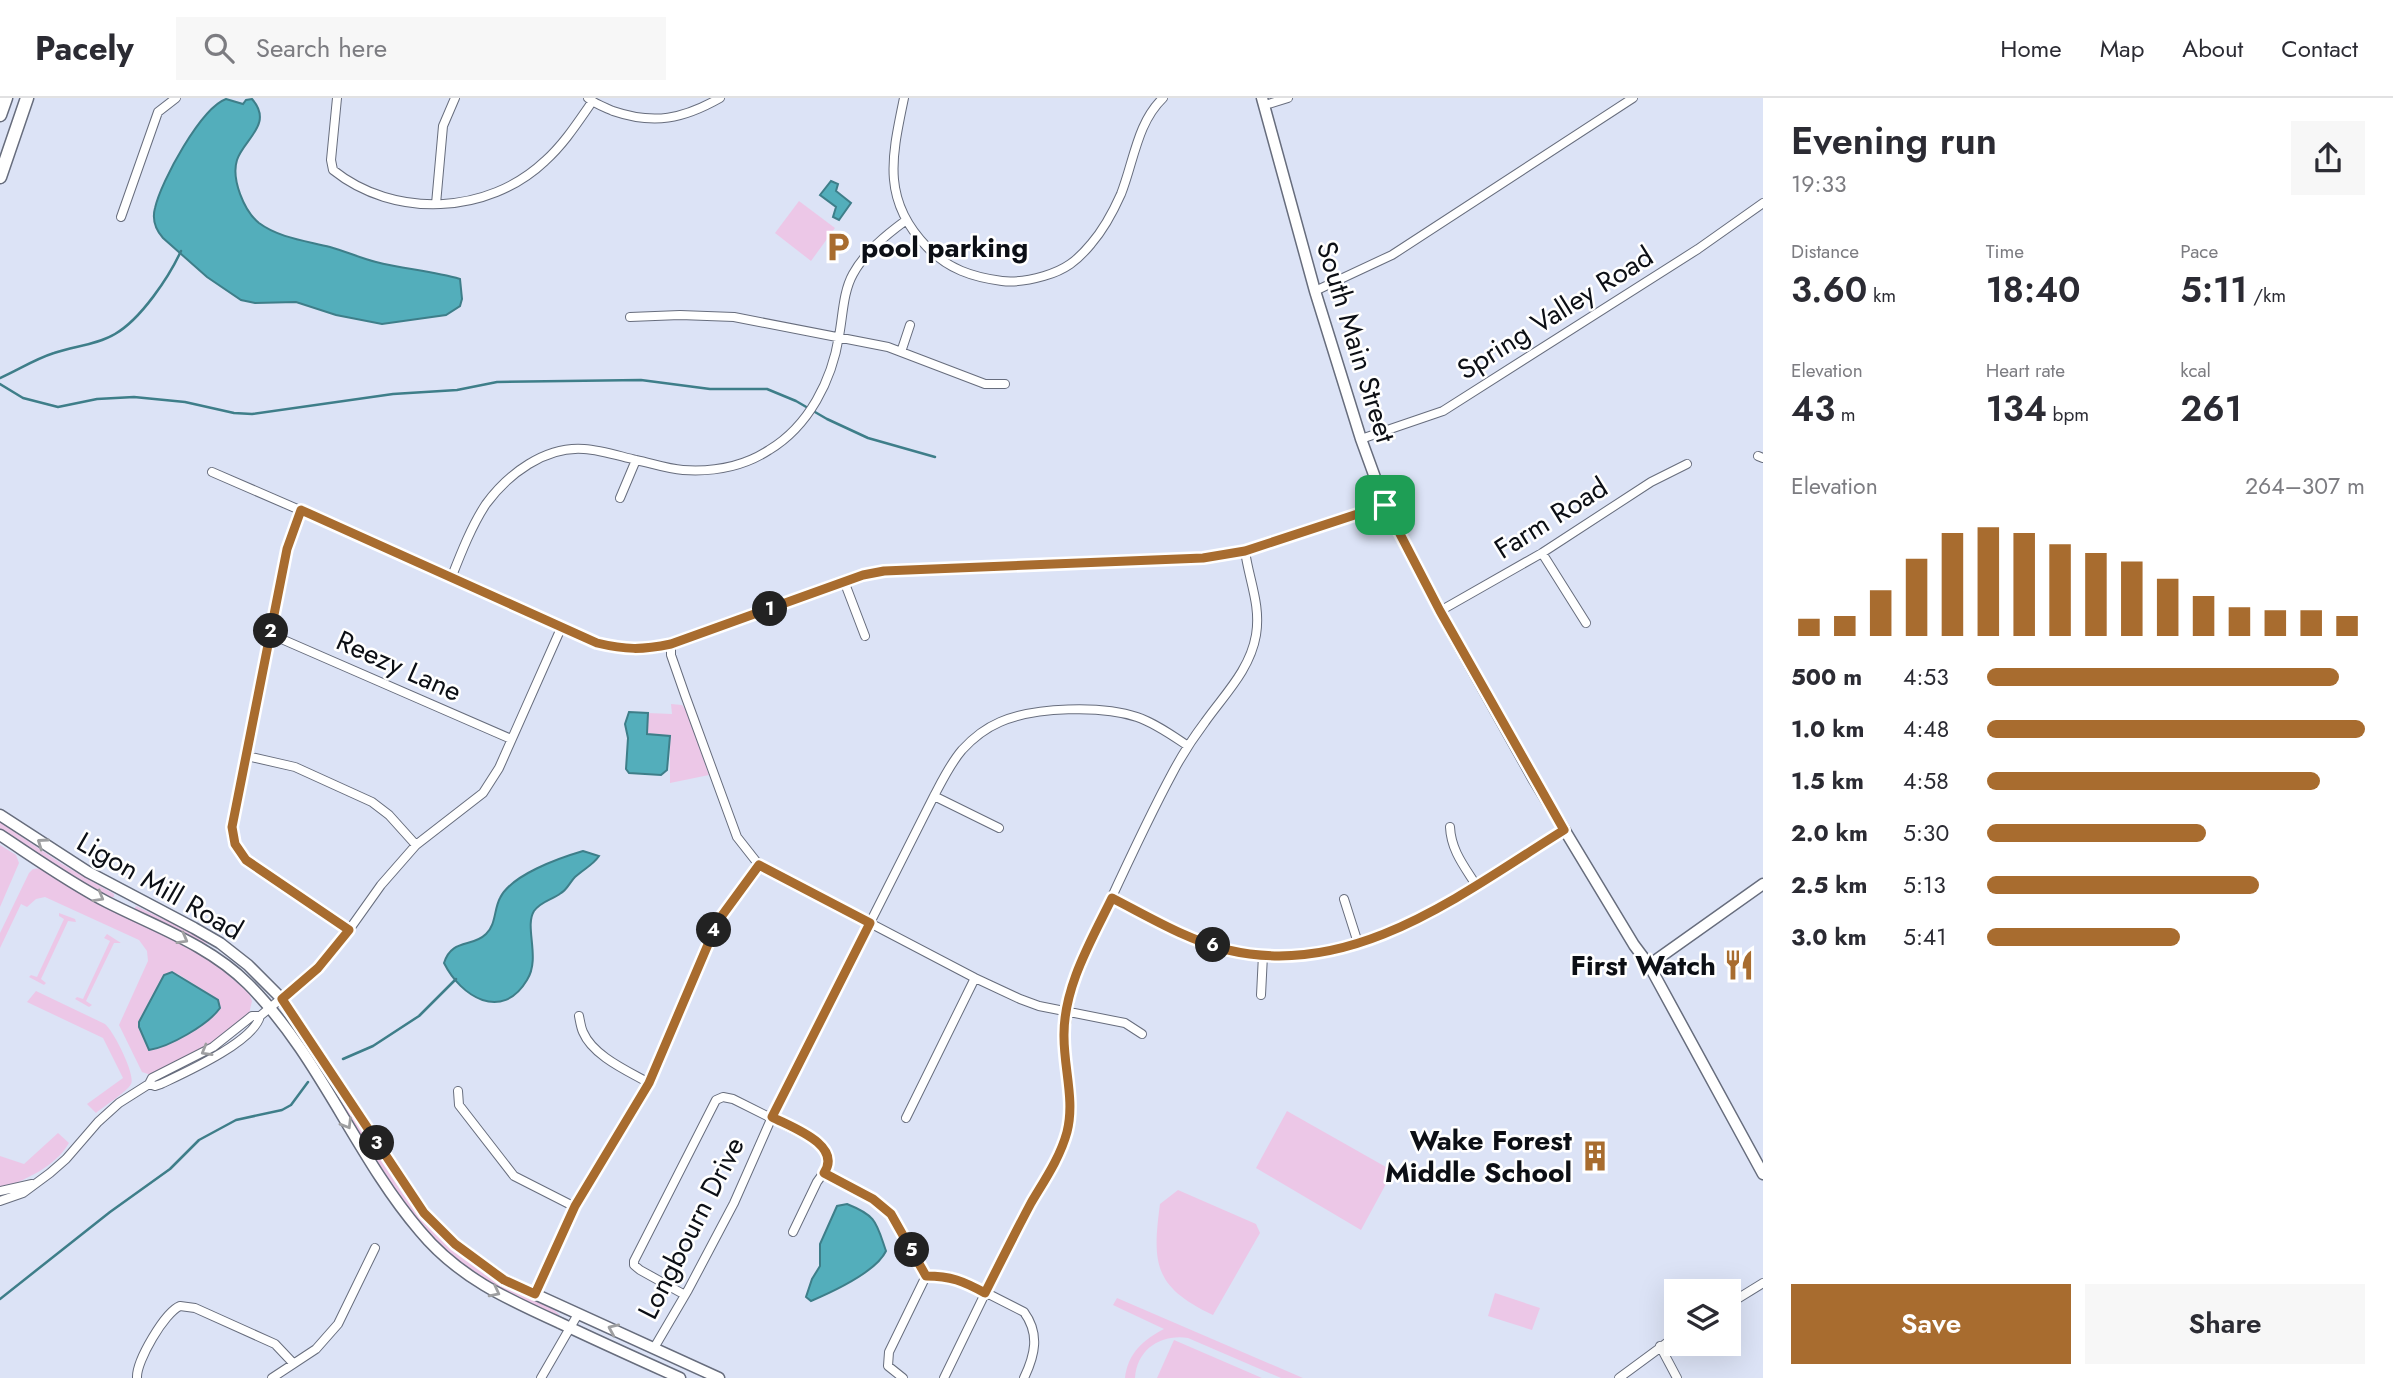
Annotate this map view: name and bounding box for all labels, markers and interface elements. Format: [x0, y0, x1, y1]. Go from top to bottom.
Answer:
search box [176, 17, 666, 80]
text: Pacely [35, 25, 134, 72]
icon: search [200, 29, 238, 67]
text: Search here [256, 29, 387, 67]
text: Home [2000, 31, 2062, 66]
text: Map [2100, 31, 2144, 66]
text: About [2182, 31, 2243, 66]
text: Contact [2281, 31, 2358, 66]
text: Evening run [1791, 113, 1997, 168]
button: share [2291, 121, 2365, 195]
text: 19:33 [1791, 167, 1847, 201]
place label: pool parking [861, 227, 1028, 268]
parking icon: pool parking [821, 230, 855, 264]
street label: South Main Street [1306, 236, 1406, 448]
street label: Spring Valley Road [1449, 236, 1661, 390]
text: Distance [1791, 238, 1859, 265]
text: Time [1986, 238, 2024, 265]
text: Pace [2180, 238, 2218, 265]
text: 3.60 [1791, 265, 1867, 315]
text: 18:40 [1986, 265, 2081, 315]
text: 5:11 [2180, 265, 2247, 315]
text: km [1867, 282, 1896, 309]
text: /km [2247, 282, 2286, 309]
text: Elevation [1791, 357, 1863, 384]
text: Heart rate [1986, 357, 2065, 384]
text: kcal [2180, 357, 2211, 384]
text: 43 [1791, 384, 1835, 434]
text: 134 [1986, 384, 2047, 434]
text: 261 [2180, 384, 2242, 434]
text: m [1835, 401, 1856, 428]
text: bpm [2047, 401, 2089, 428]
street label: Farm Road [1486, 467, 1616, 569]
text: Elevation [1791, 469, 1878, 503]
text: 264–307 m [2245, 469, 2365, 503]
pin [1355, 475, 1415, 535]
icon: arrive [1366, 486, 1404, 524]
pin: 1 [752, 592, 788, 626]
text: 1 [765, 595, 774, 622]
pin: 2 [254, 614, 288, 648]
text: 2 [264, 617, 277, 644]
street label: Reezy Lane [330, 620, 468, 712]
text: 500 m [1791, 660, 1862, 694]
text: 4:53 [1903, 660, 1949, 694]
text: 1.0 km [1791, 712, 1864, 746]
text: 4:48 [1903, 712, 1949, 746]
text: 1.5 km [1791, 764, 1864, 798]
text: 4:58 [1903, 764, 1949, 798]
text: 2.0 km [1791, 816, 1868, 850]
text: 5:30 [1903, 816, 1949, 850]
street label: Ligon Mill Road [69, 822, 251, 950]
one-way arrow [37, 839, 50, 851]
text: 2.5 km [1791, 868, 1867, 902]
text: 5:13 [1903, 868, 1946, 902]
one-way arrow [92, 889, 104, 902]
pin: 4 [696, 912, 732, 948]
text: 4 [707, 916, 720, 943]
text: 3.0 km [1791, 920, 1867, 954]
text: 5:41 [1903, 920, 1947, 954]
pin: 6 [1196, 928, 1230, 962]
one-way arrow [175, 931, 188, 944]
text: 6 [1206, 931, 1219, 958]
place label: First Watch [1570, 945, 1716, 986]
restaurant icon: First Watch [1722, 948, 1756, 982]
one-way arrow [200, 1043, 213, 1056]
one-way arrow [339, 1116, 352, 1129]
place label: Wake Forest Middle School [1385, 1120, 1572, 1193]
pin: 3 [360, 1126, 394, 1160]
text: 3 [371, 1129, 382, 1156]
street label: Longbourn Drive [627, 1130, 755, 1326]
building icon: Wake Forest Middle School [1578, 1139, 1612, 1173]
pin: 5 [894, 1232, 930, 1268]
text: 5 [905, 1236, 918, 1263]
map controls [1664, 1279, 1741, 1356]
button: layers [1664, 1279, 1741, 1356]
one-way arrow [488, 1284, 500, 1297]
button: Save [1791, 1284, 2071, 1364]
button: Share [2085, 1284, 2365, 1364]
one-way arrow [607, 1323, 620, 1337]

